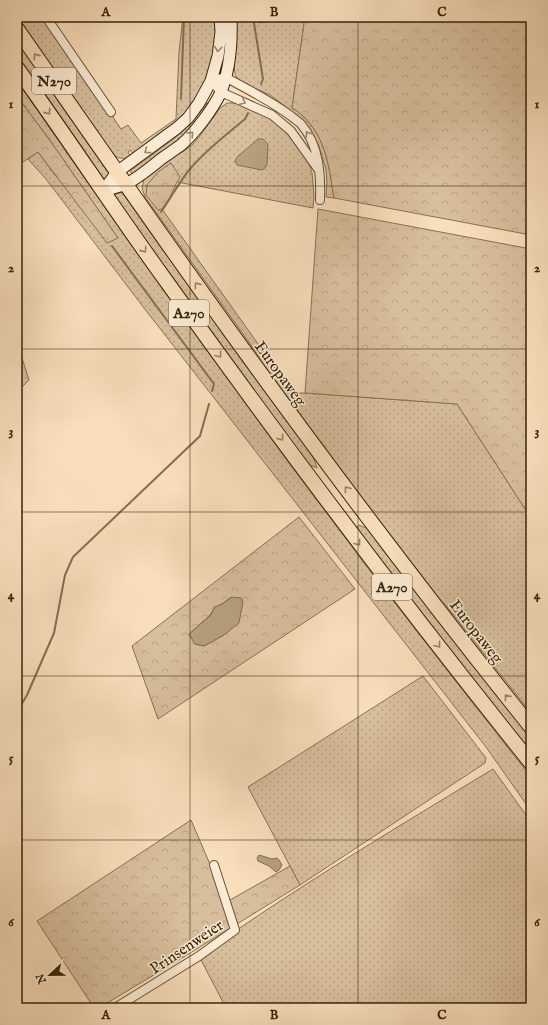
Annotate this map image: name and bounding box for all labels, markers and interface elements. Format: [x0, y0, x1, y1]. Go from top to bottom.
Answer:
text: A [101, 4, 112, 21]
text: B [270, 4, 279, 21]
text: C [437, 4, 447, 21]
one-way arrow [214, 46, 223, 52]
one-way arrow [33, 53, 41, 60]
road number: N270 [32, 68, 76, 94]
text: 1 [9, 96, 14, 113]
text: 1 [535, 96, 540, 113]
one-way arrow [239, 97, 246, 105]
one-way arrow [43, 107, 50, 114]
one-way arrow [187, 131, 194, 139]
one-way arrow [305, 131, 312, 138]
one-way arrow [145, 146, 152, 153]
one-way arrow [139, 245, 146, 252]
text: 2 [8, 260, 14, 277]
text: 2 [534, 260, 540, 277]
one-way arrow [195, 283, 202, 290]
road number: A270 [169, 300, 209, 326]
street label: Europaweg [249, 338, 310, 411]
one-way arrow [214, 351, 221, 358]
text: 3 [9, 423, 14, 440]
text: 3 [535, 423, 540, 440]
one-way arrow [276, 434, 283, 441]
one-way arrow [345, 486, 352, 493]
one-way arrow [353, 538, 360, 545]
road number: A270 [372, 574, 412, 600]
text: 4 [8, 587, 15, 604]
text: 4 [534, 587, 541, 604]
street label: Europaweg [444, 596, 507, 668]
one-way arrow [433, 641, 440, 648]
one-way arrow [504, 694, 511, 701]
text: 5 [9, 750, 14, 767]
text: 5 [535, 750, 540, 767]
text: 6 [8, 914, 14, 931]
text: 6 [534, 914, 540, 931]
street label: Prinsenweier [147, 916, 228, 980]
north arrow [30, 955, 70, 995]
text: N [33, 971, 50, 986]
text: A [101, 1007, 112, 1024]
text: B [270, 1007, 279, 1024]
text: C [437, 1007, 447, 1024]

